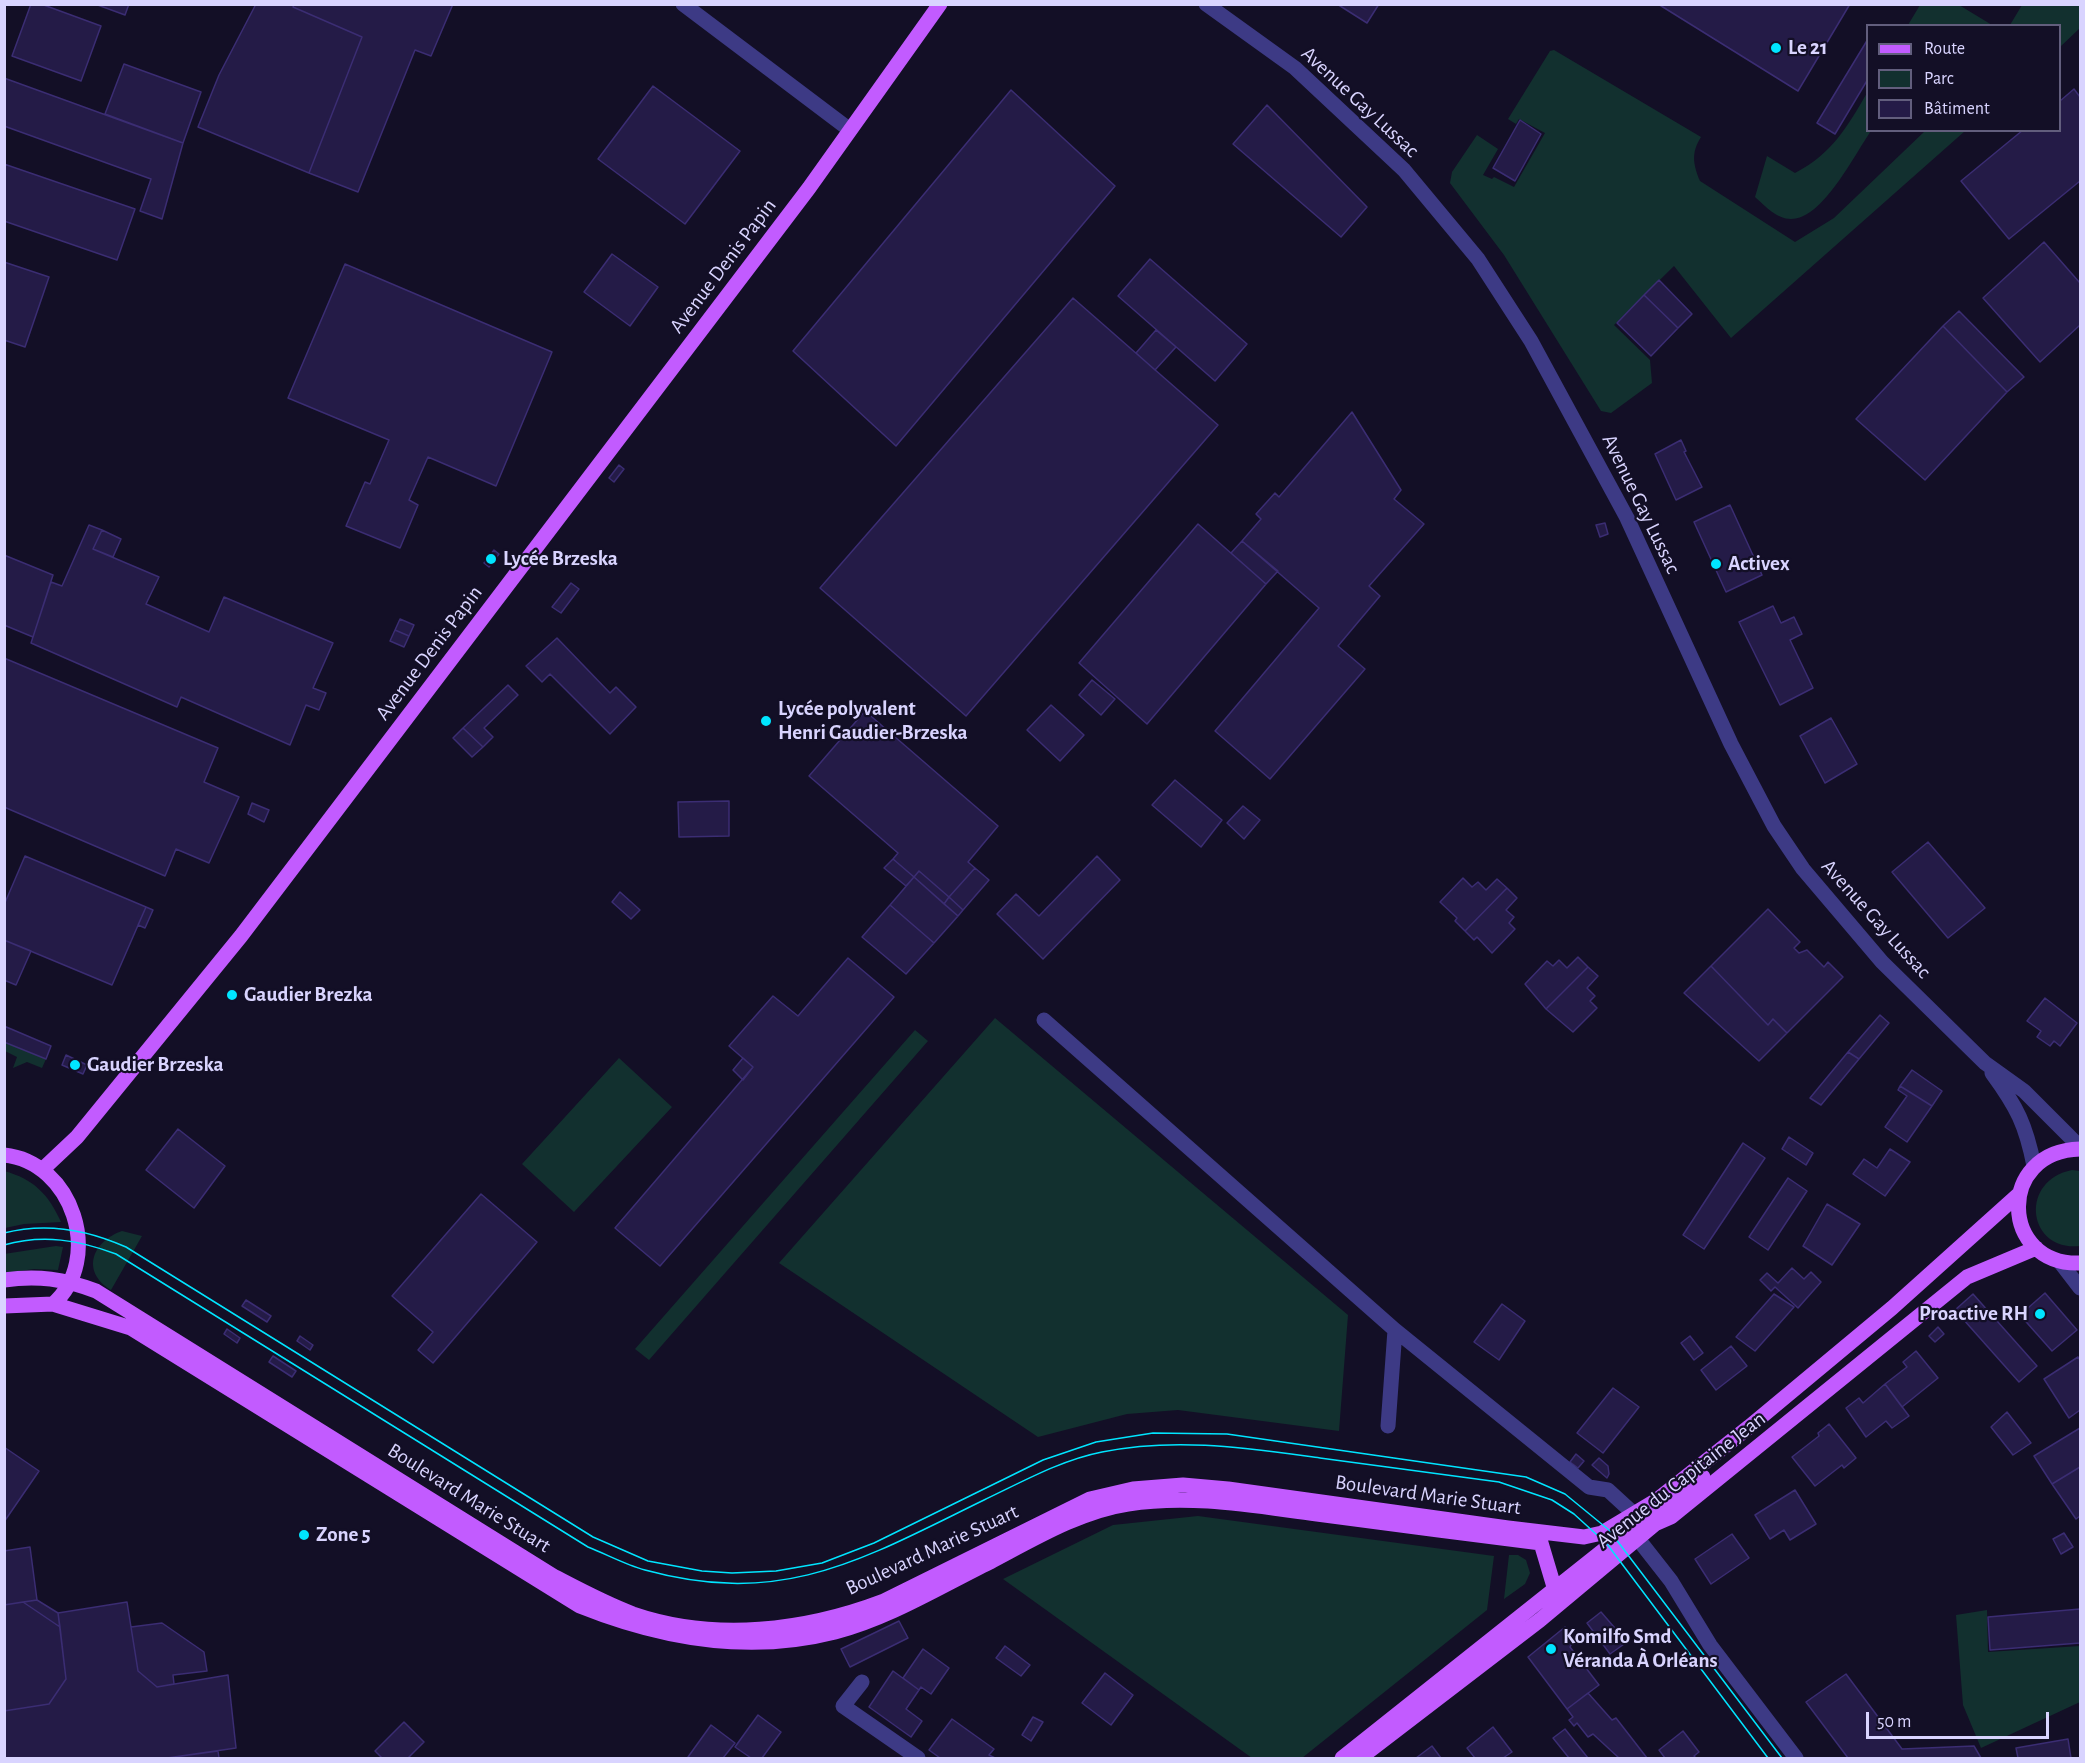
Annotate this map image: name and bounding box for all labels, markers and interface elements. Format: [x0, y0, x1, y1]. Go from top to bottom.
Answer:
legend [1866, 24, 2061, 132]
place label: Le 21 [1788, 35, 1827, 61]
text: Route [1924, 40, 1965, 58]
street label: Avenue Gay Lussac [1296, 41, 1424, 163]
marker: Le 21 [1769, 41, 1783, 55]
text: Parc [1924, 70, 1954, 88]
text: Bâtiment [1924, 100, 1990, 118]
street label: Avenue Denis Papin [664, 194, 782, 338]
street label: Avenue Gay Lussac [1596, 430, 1686, 578]
place label: Lycée Brzeska [503, 546, 618, 572]
place label: Activex [1728, 551, 1790, 577]
marker: Lycée Brzeska [484, 552, 498, 566]
marker: Activex [1709, 557, 1723, 571]
street label: Avenue Denis Papin [370, 581, 488, 725]
place label: Lycée polyvalent Henri Gaudier-Brzeska [778, 696, 968, 746]
marker: Lycée polyvalent Henri Gaudier-Brzeska [759, 714, 773, 728]
street label: Avenue Gay Lussac [1816, 854, 1936, 984]
place label: Gaudier Brezka [244, 982, 373, 1008]
marker: Gaudier Brezka [225, 988, 239, 1002]
place label: Gaudier Brzeska [87, 1052, 224, 1078]
marker: Gaudier Brzeska [68, 1058, 82, 1072]
place label: Proactive RH [1919, 1301, 2028, 1327]
marker: Proactive RH [2033, 1307, 2047, 1321]
street label: Avenue du Capitaine Jean [1591, 1406, 1771, 1554]
street label: Boulevard Marie Stuart [383, 1438, 555, 1558]
street label: Boulevard Marie Stuart [1334, 1469, 1522, 1521]
street label: Boulevard Marie Stuart [842, 1499, 1022, 1601]
place label: Zone 5 [316, 1522, 371, 1548]
marker: Zone 5 [297, 1528, 311, 1542]
place label: Komilfo Smd Véranda À Orléans [1563, 1624, 1718, 1674]
marker: Komilfo Smd Véranda À Orléans [1544, 1642, 1558, 1656]
scale bar [1869, 1700, 2052, 1738]
text: 50 m [1877, 1713, 1911, 1731]

